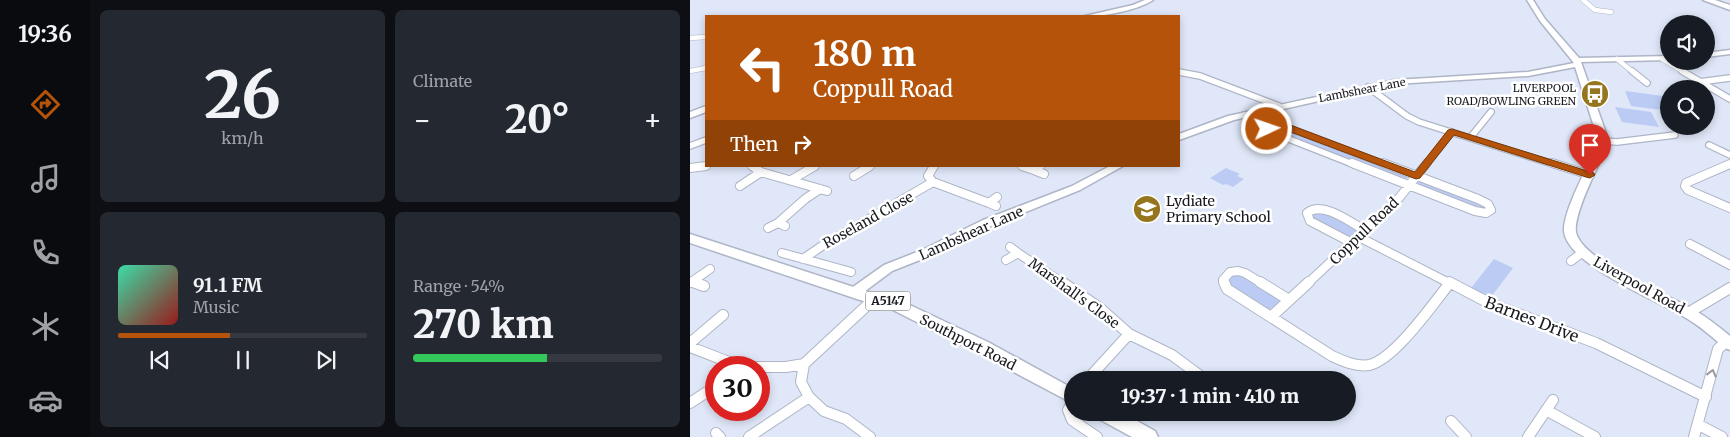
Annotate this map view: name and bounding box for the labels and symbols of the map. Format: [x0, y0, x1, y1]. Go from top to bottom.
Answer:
street label: Lambshear Lane [1317, 75, 1407, 105]
bus stop icon: LIVERPOOL ROAD/BOWLING GREEN [1580, 79, 1610, 109]
place label: LIVERPOOL ROAD/BOWLING GREEN [1447, 81, 1576, 108]
position arrow [1240, 102, 1292, 154]
pin [1569, 124, 1611, 175]
street label: Roseland Close [820, 188, 916, 252]
place label: Lydiate Primary School [1166, 192, 1271, 226]
street label: Coppull Road [1326, 193, 1403, 268]
school or university icon: Lydiate Primary School [1132, 194, 1162, 224]
street label: Lambshear Lane [916, 202, 1026, 264]
street label: Liverpool Road [1590, 252, 1688, 318]
street label: Marshall's Close [1025, 254, 1123, 332]
road number: A5147 [866, 292, 910, 310]
street label: Barnes Drive [1482, 292, 1582, 346]
street label: Southport Road [917, 310, 1020, 374]
speed limit sign: 30 [705, 356, 770, 421]
one-way arrow [1706, 369, 1717, 378]

